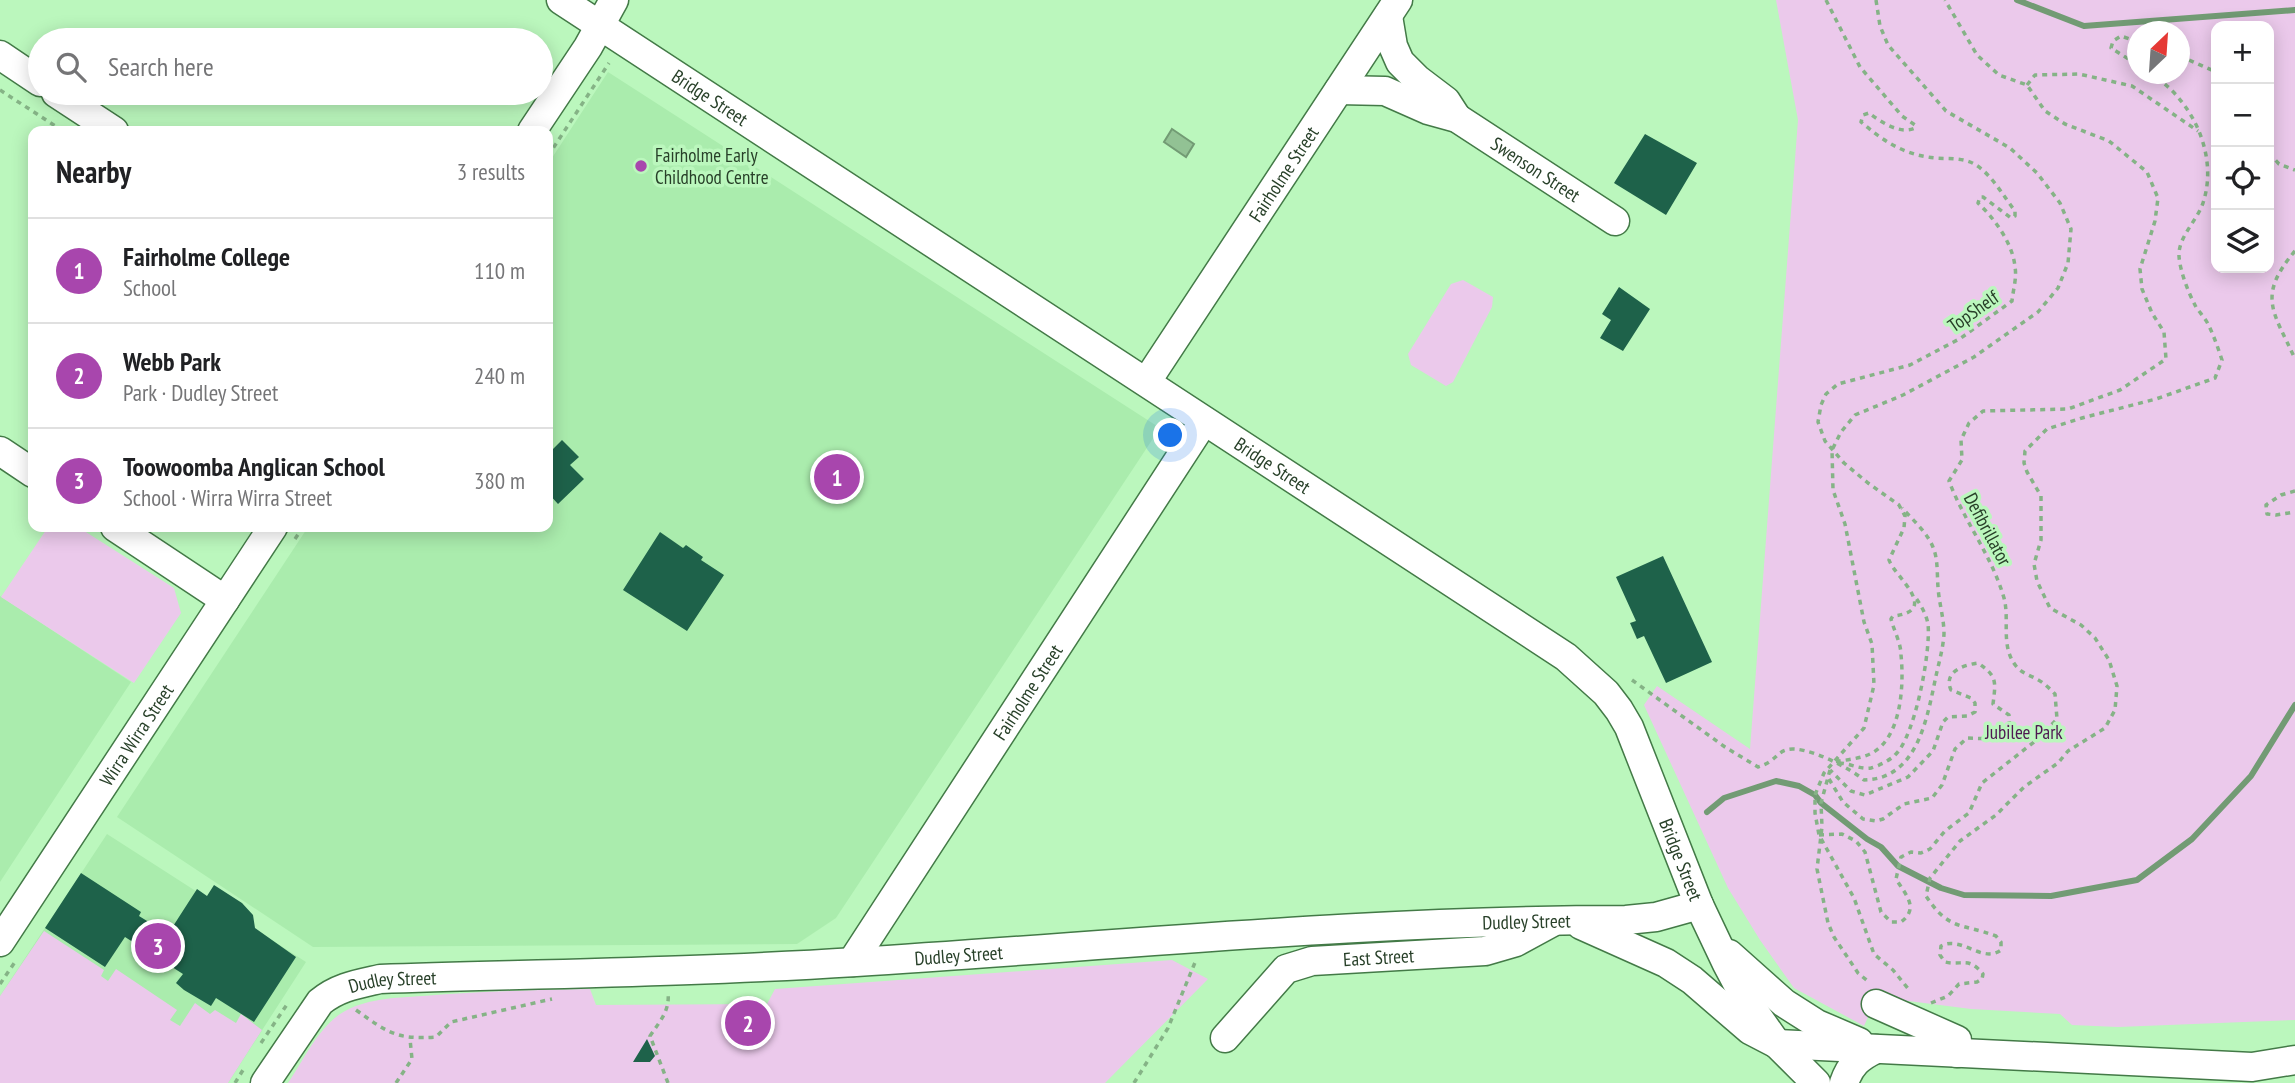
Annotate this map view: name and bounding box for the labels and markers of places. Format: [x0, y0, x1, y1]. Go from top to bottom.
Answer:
place label: Fairholme Early Childhood Centre [655, 143, 769, 189]
marker: Fairholme Early Childhood Centre [633, 158, 649, 174]
pin: 1 [814, 451, 860, 503]
pin: 3 [135, 920, 181, 972]
pin: 2 [725, 997, 771, 1049]

